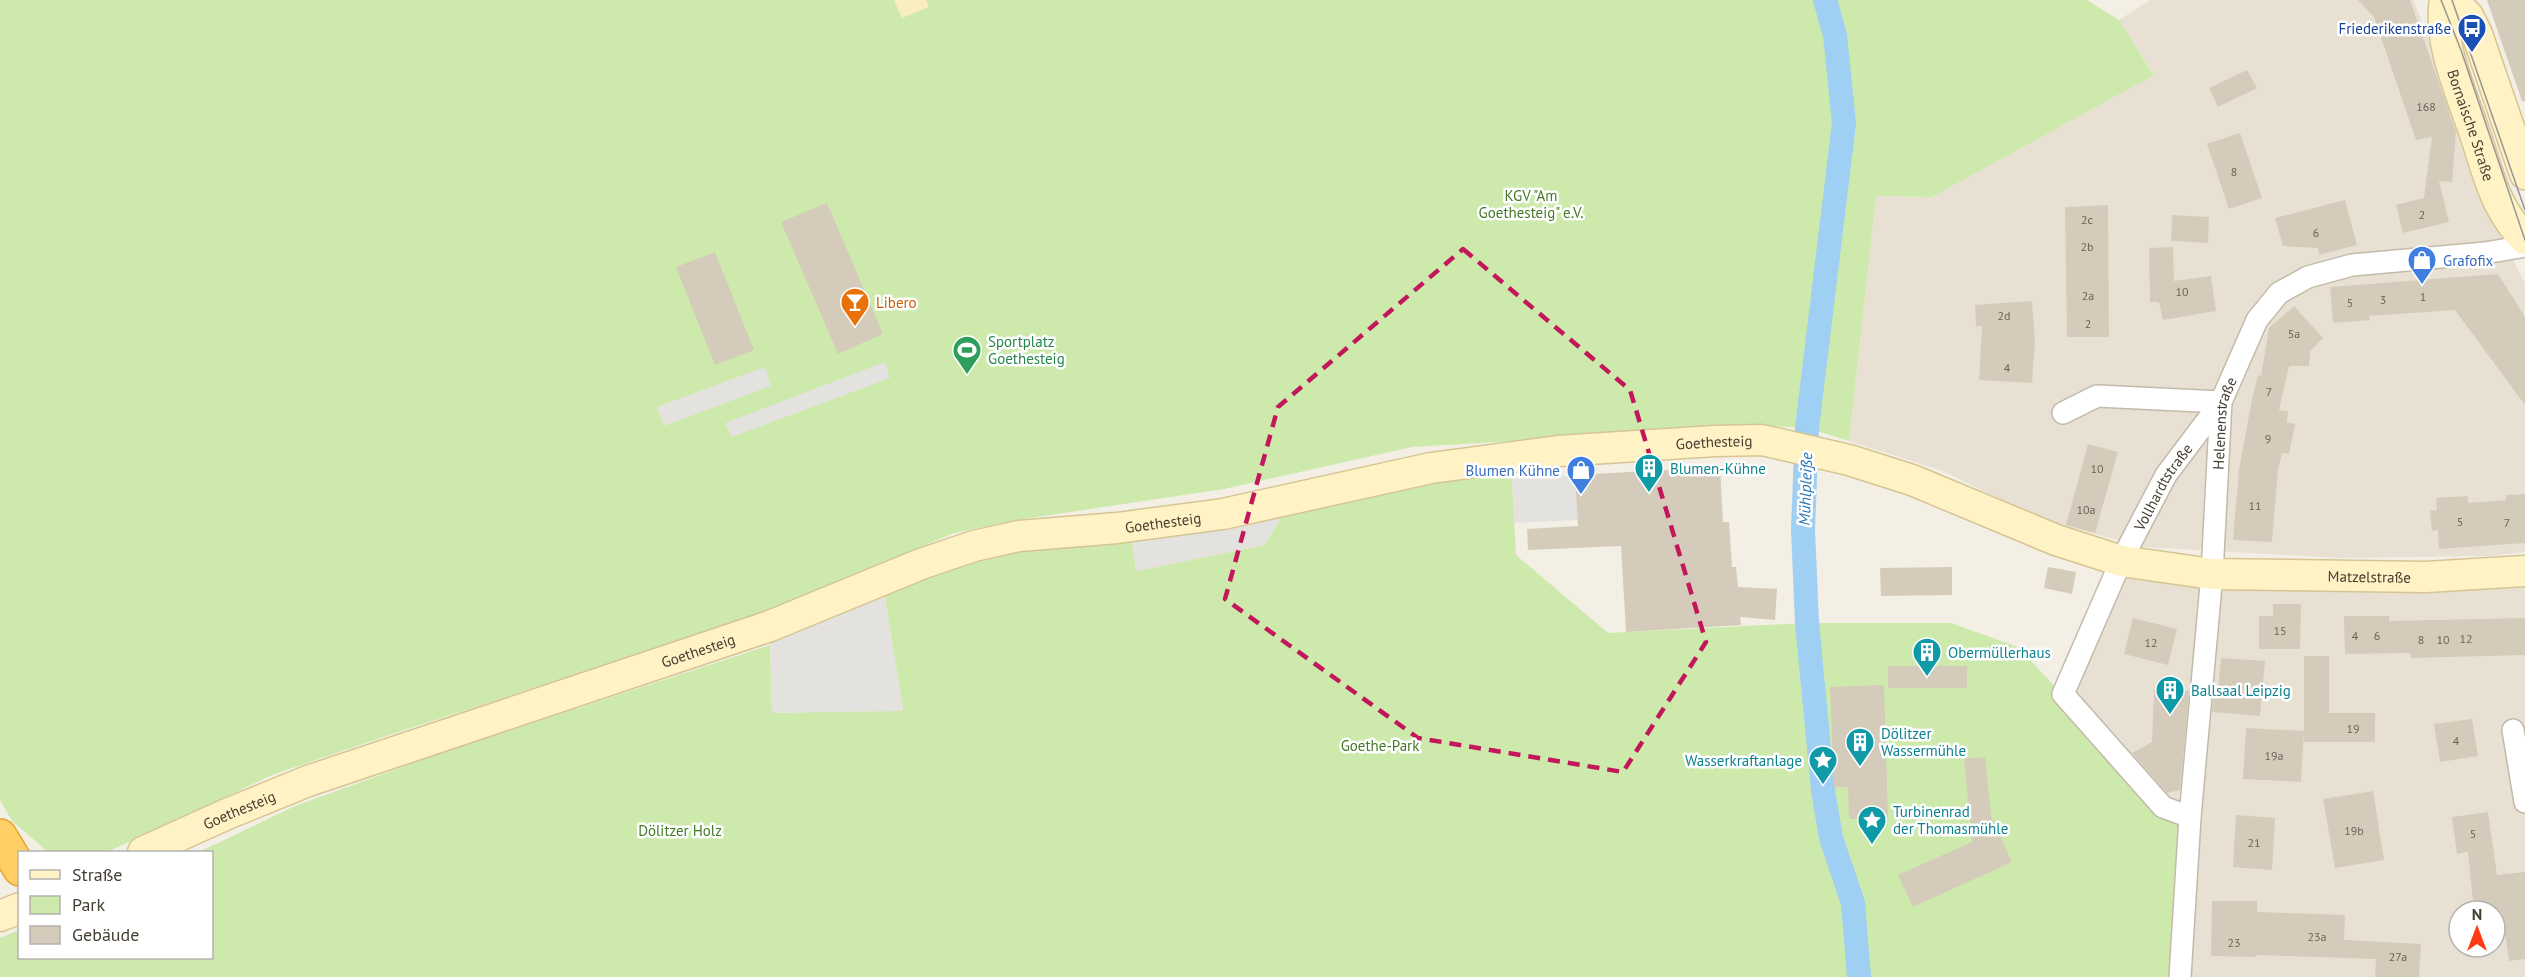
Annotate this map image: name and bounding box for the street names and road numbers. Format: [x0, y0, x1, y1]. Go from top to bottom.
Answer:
street label: Bornaische Straße [2444, 67, 2499, 183]
street label: Helenenstraße [2208, 374, 2240, 470]
street label: Goethesteig [1675, 431, 1753, 453]
street label: Vollhardtstraße [2129, 439, 2196, 535]
street label: Goethesteig [1124, 507, 1202, 536]
street label: Matzelstraße [2328, 566, 2411, 586]
street label: Goethesteig [659, 629, 737, 671]
street label: Goethesteig [200, 786, 278, 833]

